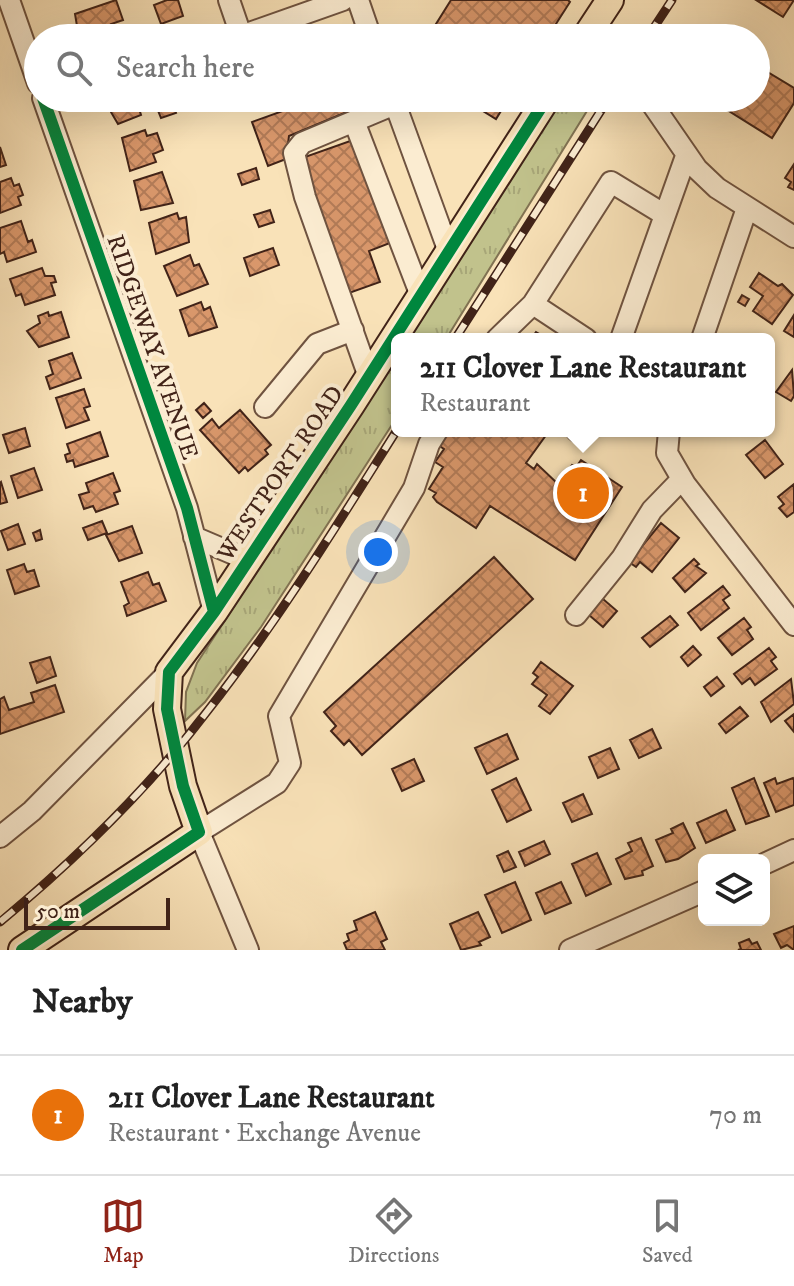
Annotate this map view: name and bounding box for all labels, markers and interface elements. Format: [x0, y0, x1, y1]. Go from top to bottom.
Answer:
search box [24, 24, 770, 112]
icon: search [52, 46, 96, 90]
text: Search here [116, 50, 255, 87]
street label: RIDGEWAY AVENUE [99, 231, 205, 464]
popup [391, 333, 775, 437]
text: 211 Clover Lane Restaurant [420, 350, 746, 387]
street label: WESTPORT ROAD [210, 380, 351, 568]
text: Restaurant [420, 387, 531, 420]
pin: 1 [557, 463, 609, 523]
your location [358, 532, 398, 572]
map controls [698, 854, 770, 926]
button: layers [698, 854, 770, 926]
scale bar [24, 894, 170, 930]
text: 50 m [36, 898, 80, 925]
text: Nearby [32, 981, 133, 1023]
text: 211 Clover Lane Restaurant [108, 1080, 435, 1117]
text: 1 [53, 1099, 63, 1132]
text: 70 m [709, 1099, 762, 1132]
text: Restaurant · Exchange Avenue [108, 1117, 421, 1150]
tab: Map [101, 1194, 145, 1269]
tab: Directions [348, 1194, 439, 1269]
tab: Saved [642, 1194, 693, 1269]

